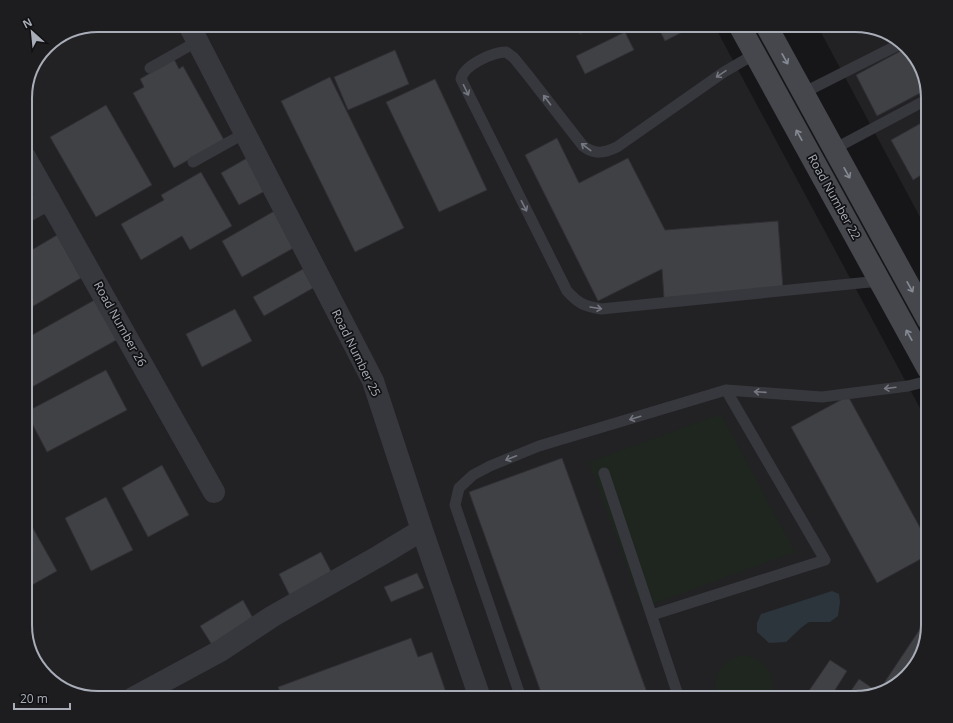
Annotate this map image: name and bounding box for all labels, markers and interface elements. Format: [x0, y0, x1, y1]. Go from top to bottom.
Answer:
north arrow [12, 12, 52, 52]
text: N [20, 14, 35, 31]
one-way arrow [782, 53, 789, 65]
one-way arrow [716, 70, 727, 78]
one-way arrow [463, 84, 470, 96]
one-way arrow [542, 94, 551, 105]
one-way arrow [795, 129, 803, 141]
one-way arrow [580, 143, 591, 152]
street label: Road Number 22 [804, 151, 865, 243]
one-way arrow [844, 167, 852, 179]
one-way arrow [521, 200, 528, 212]
street label: Road Number 26 [90, 278, 151, 370]
one-way arrow [906, 281, 914, 293]
one-way arrow [589, 304, 602, 312]
street label: Road Number 25 [328, 306, 385, 399]
one-way arrow [905, 329, 913, 341]
one-way arrow [884, 384, 897, 392]
one-way arrow [754, 389, 767, 396]
one-way arrow [628, 415, 641, 422]
one-way arrow [506, 454, 518, 462]
scale bar [14, 685, 70, 711]
text: 20 m [20, 690, 48, 707]

